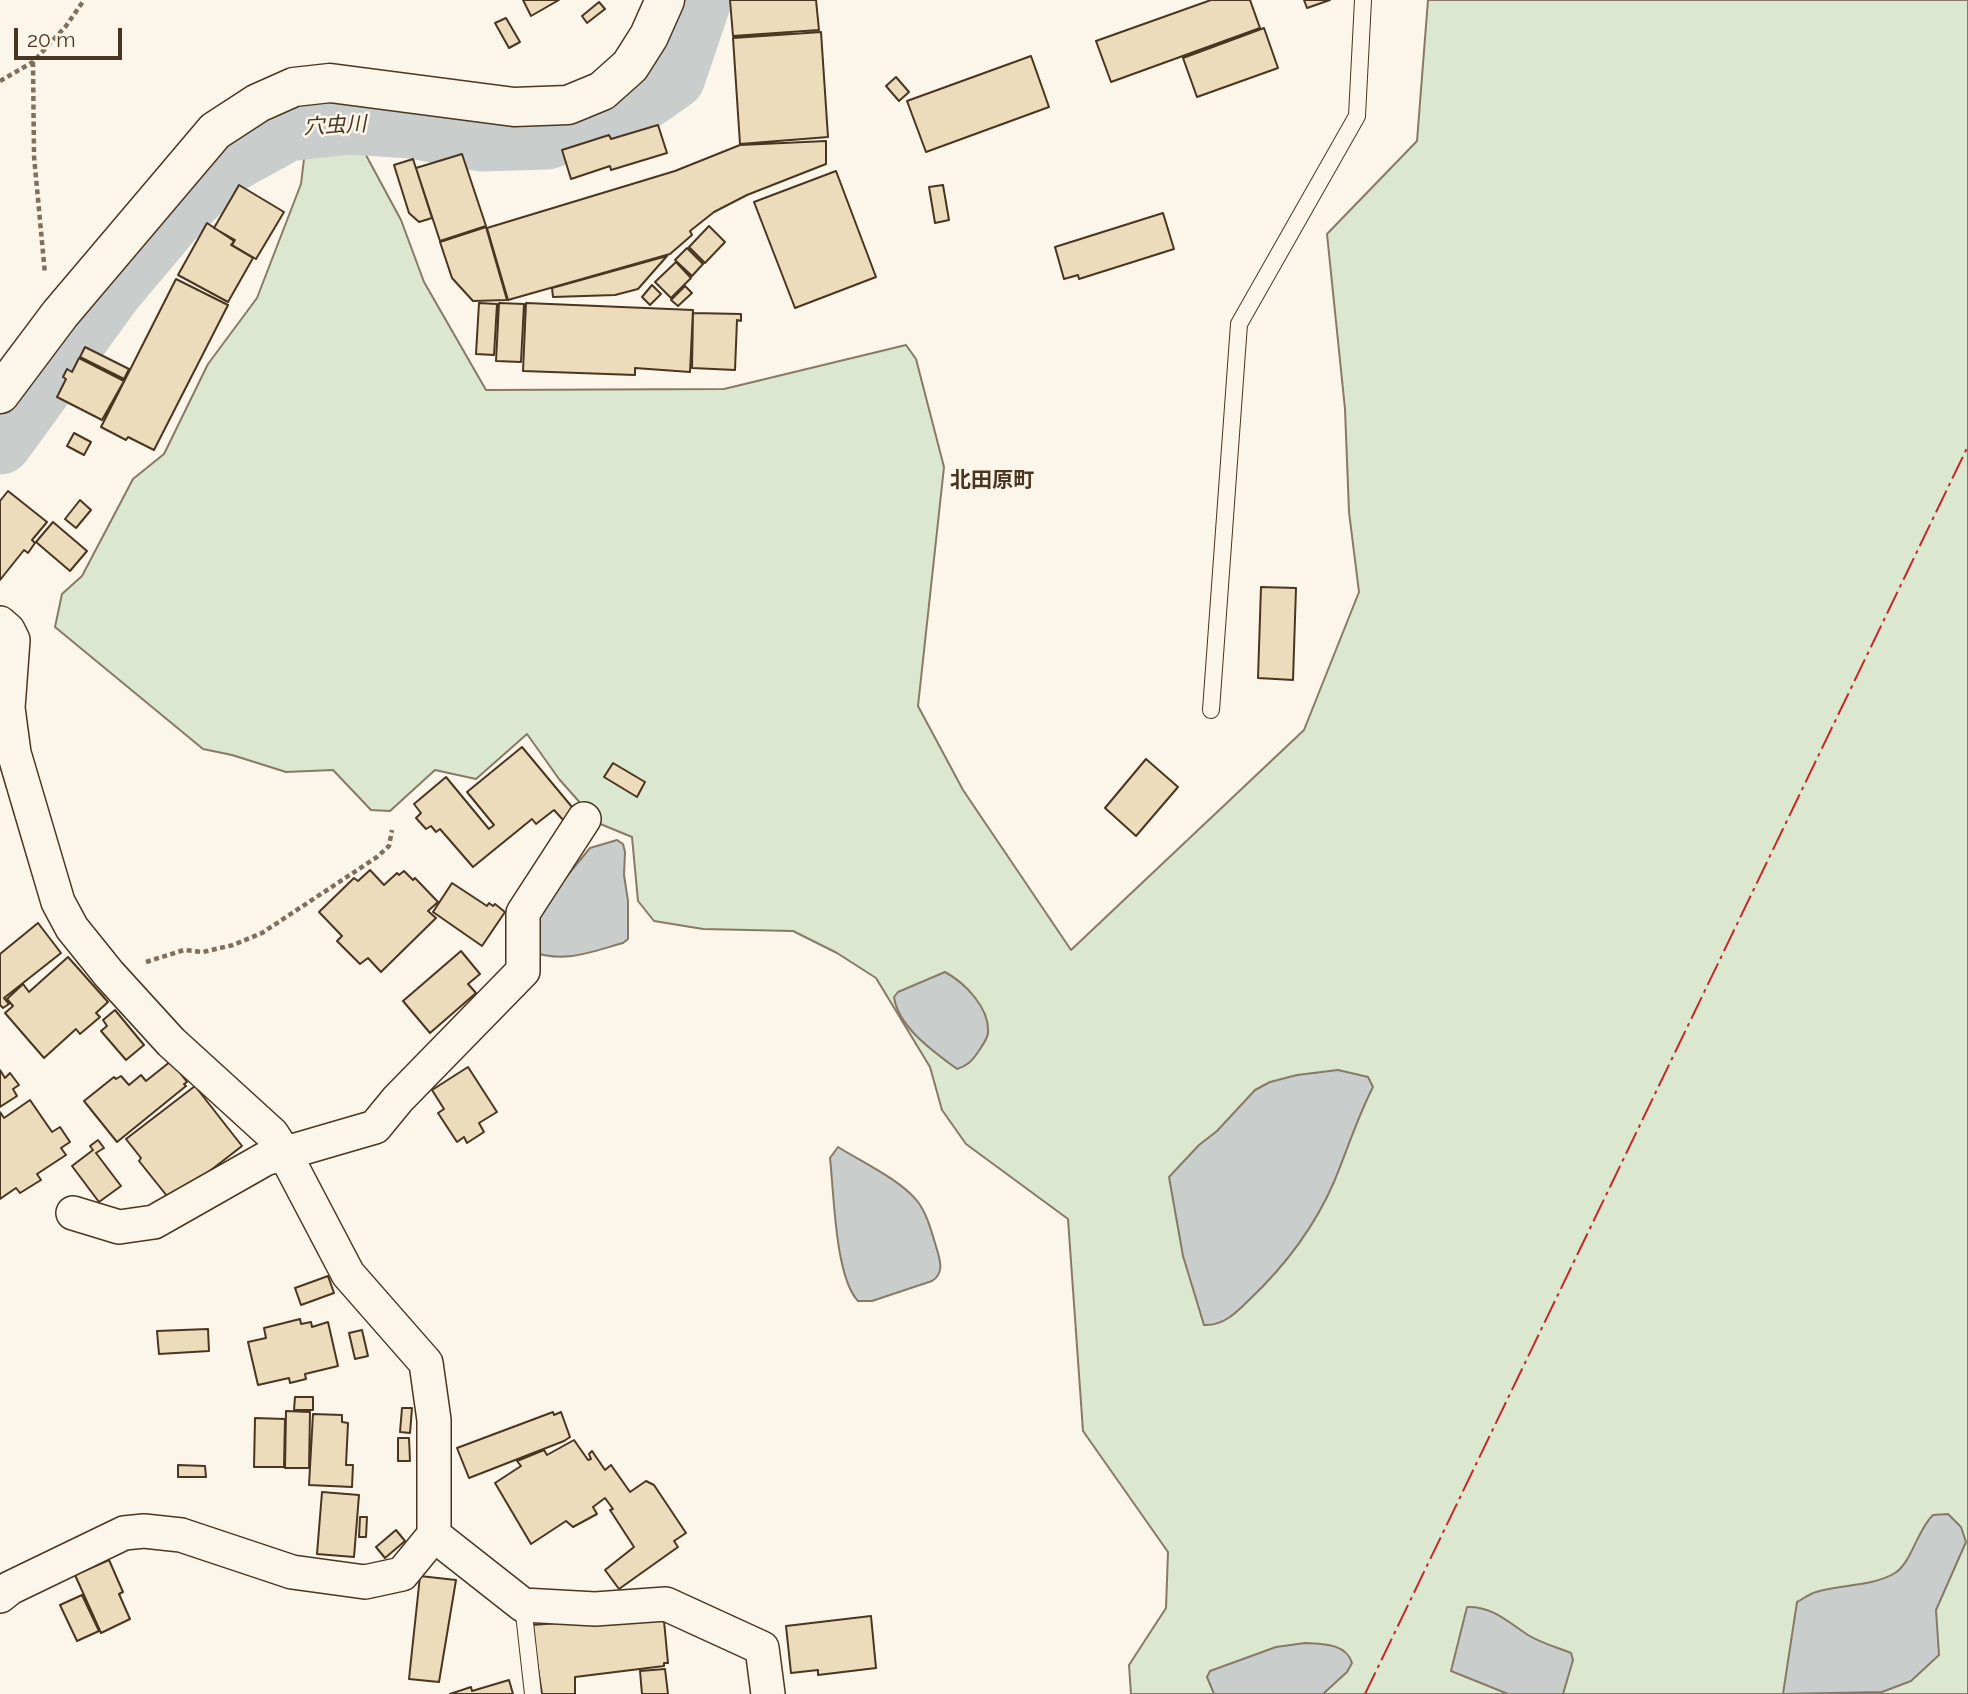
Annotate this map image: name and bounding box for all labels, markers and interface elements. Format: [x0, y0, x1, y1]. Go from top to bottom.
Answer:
scale bar [18, 14, 126, 58]
text: 20 m [27, 27, 75, 52]
water label: 穴虫川 [303, 112, 367, 140]
district label: 北田原町 [950, 468, 1034, 494]

